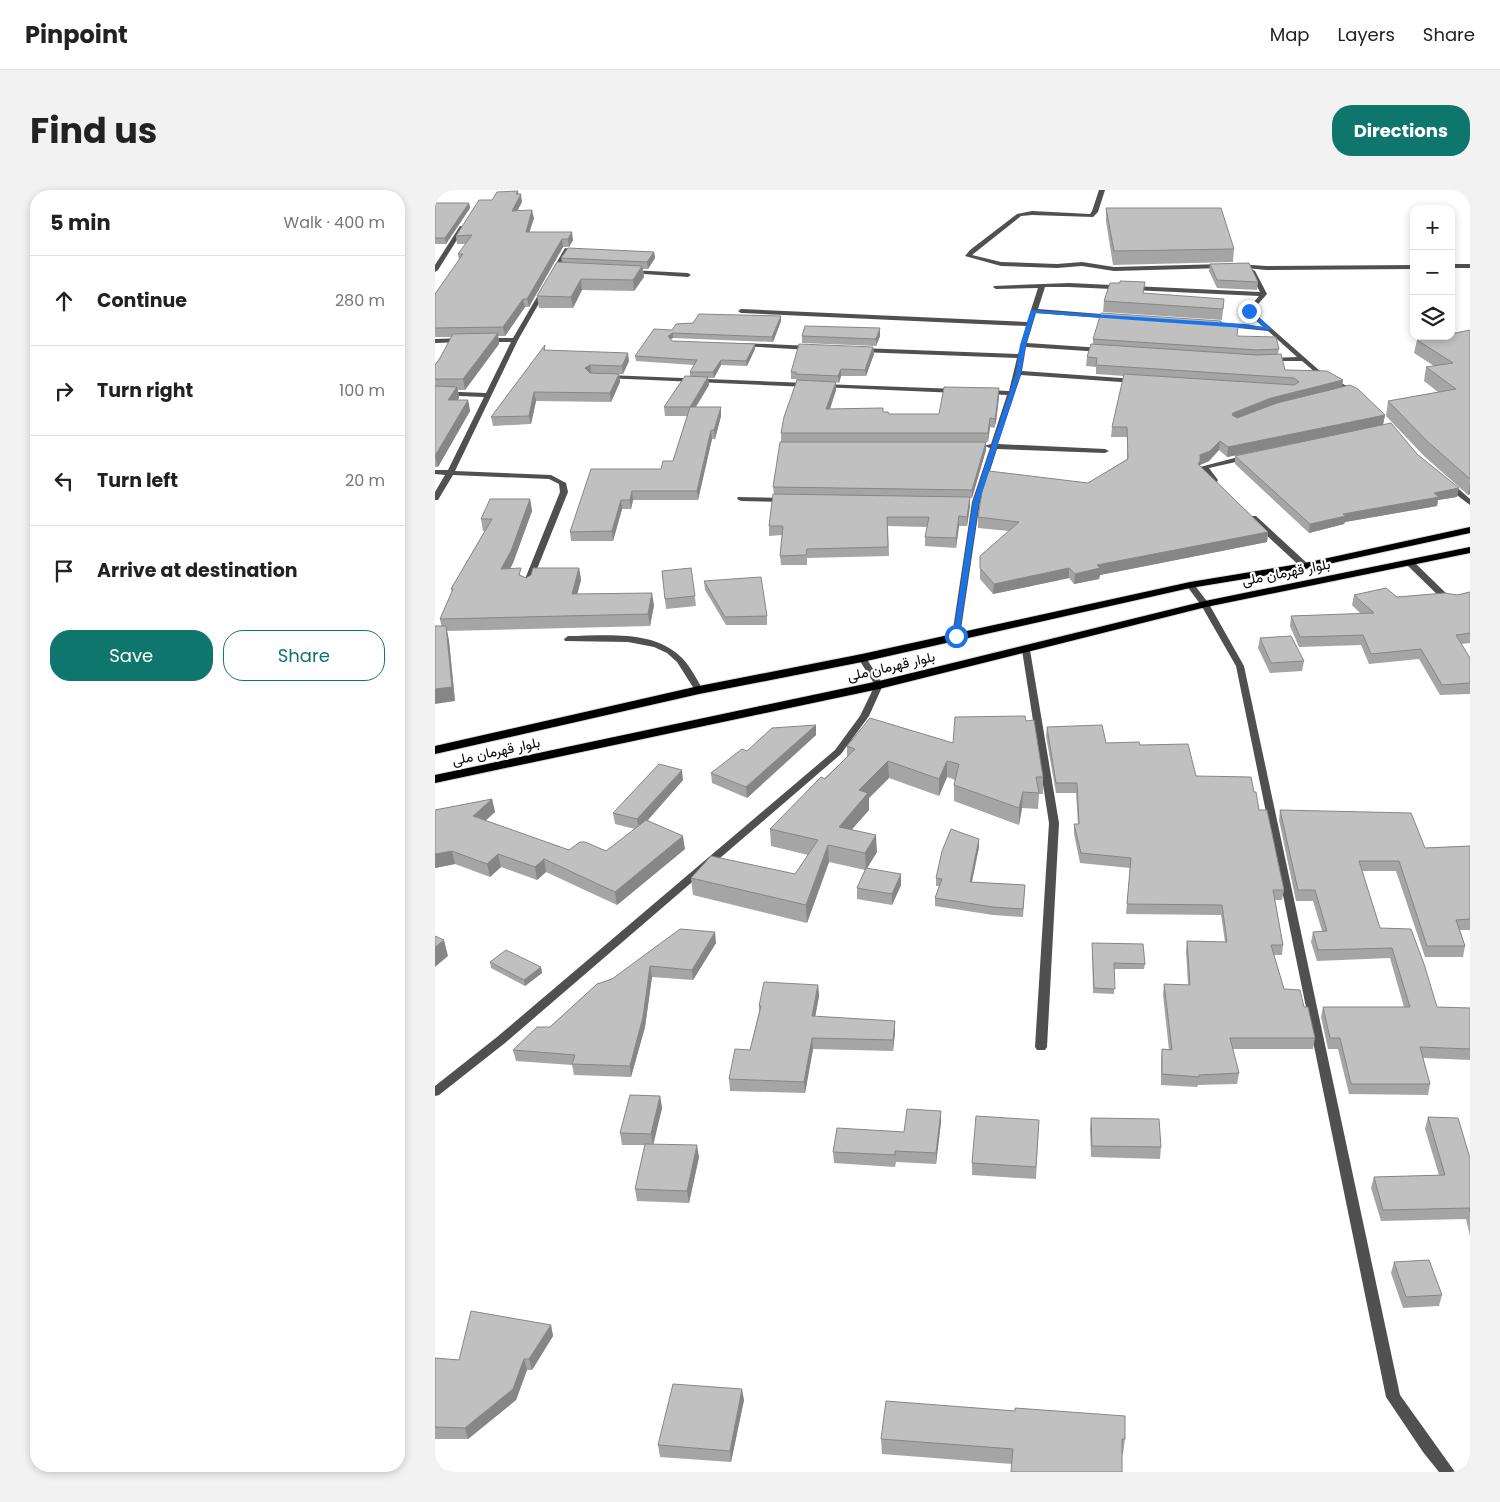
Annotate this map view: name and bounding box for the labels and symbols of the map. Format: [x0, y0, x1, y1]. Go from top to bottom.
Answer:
route end [1238, 300, 1261, 323]
street label: بلوار قهرمان ملی [1240, 554, 1332, 590]
route start [945, 625, 968, 648]
street label: بلوار قهرمان ملی [845, 646, 937, 686]
street label: بلوار قهرمان ملی [450, 732, 542, 770]

